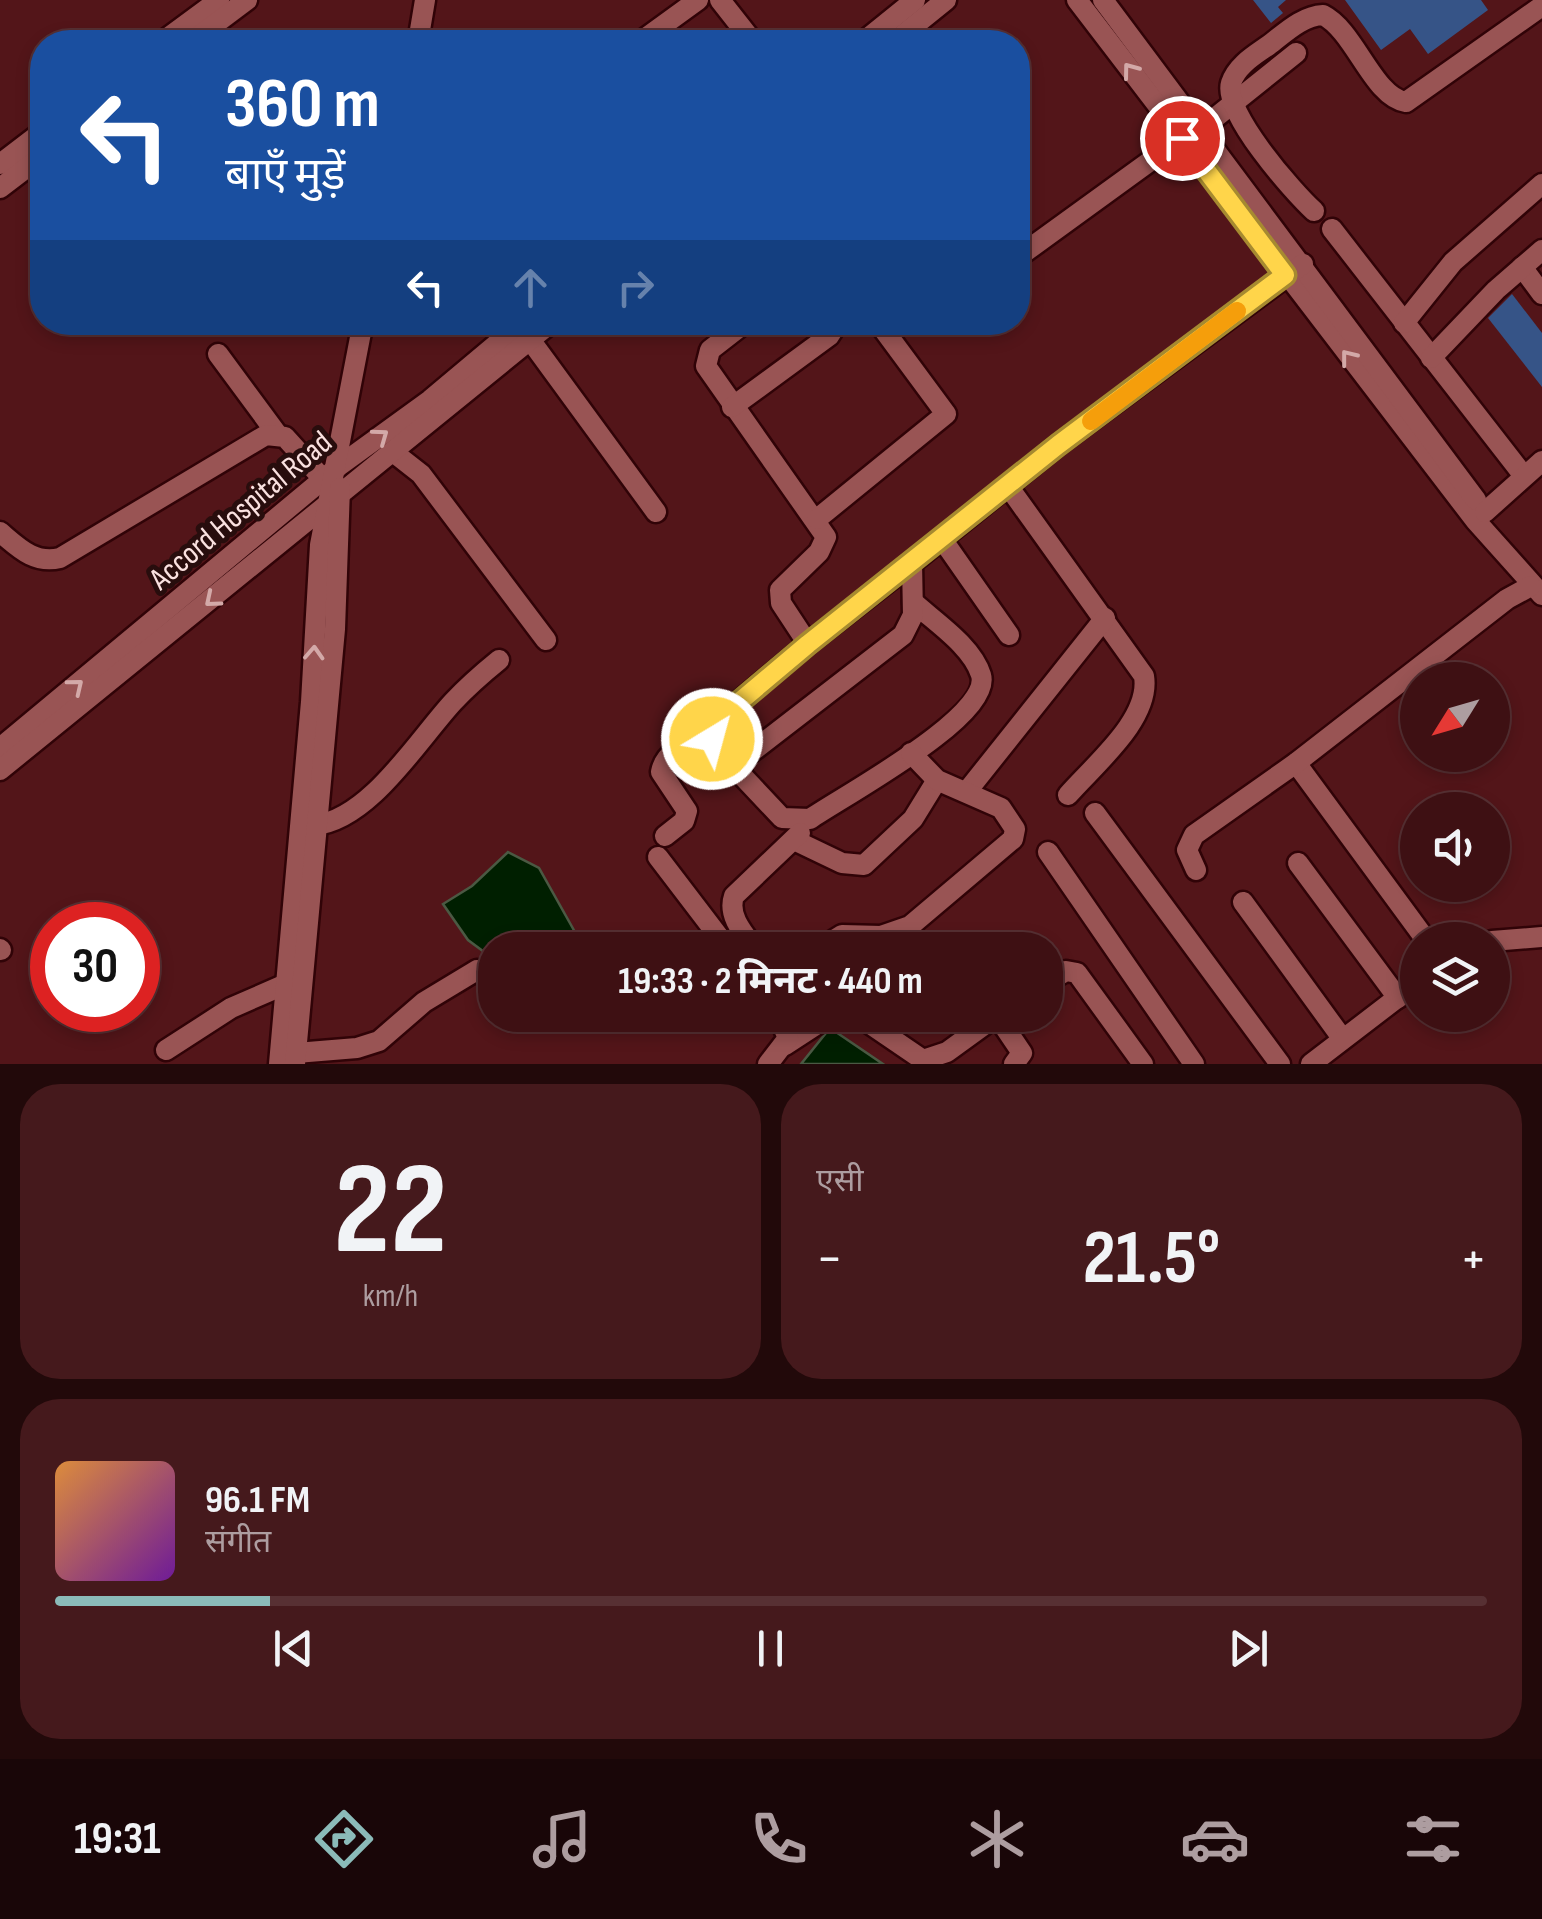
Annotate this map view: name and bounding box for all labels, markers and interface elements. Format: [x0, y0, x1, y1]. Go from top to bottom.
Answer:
text: 360 m [225, 63, 380, 147]
one-way arrow [1125, 63, 1142, 81]
icon: left [60, 70, 190, 200]
pin [1140, 96, 1225, 181]
icon: arrive [1155, 111, 1210, 166]
text: बाएँ मुड़ें [225, 148, 345, 203]
icon: left [398, 260, 453, 315]
icon: ahead [503, 260, 558, 315]
icon: right [608, 260, 663, 315]
one-way arrow [1343, 350, 1360, 368]
street label: Accord Hospital Road [141, 423, 340, 599]
one-way arrow [369, 429, 388, 448]
one-way arrow [205, 588, 223, 606]
one-way arrow [303, 645, 324, 661]
north arrow [1400, 662, 1510, 772]
map controls [1400, 662, 1510, 1032]
one-way arrow [64, 680, 82, 698]
position arrow [660, 687, 764, 791]
button: sound [1400, 792, 1510, 902]
speed limit sign: 30 [30, 902, 160, 1032]
button: layers [1400, 922, 1510, 1032]
text: 19:33 · 2 मिनट · 440 m [618, 959, 923, 1004]
text: 22 [334, 1134, 447, 1290]
text: एसी [816, 1162, 864, 1201]
text: 21.5° [1083, 1214, 1220, 1305]
text: − [816, 1226, 843, 1293]
text: + [1460, 1226, 1487, 1293]
text: km/h [363, 1277, 418, 1316]
text: 96.1 FM [205, 1478, 310, 1523]
text: संगीत [205, 1523, 271, 1562]
icon: previous [266, 1621, 321, 1676]
icon: pause [743, 1621, 798, 1676]
icon: next [1221, 1621, 1276, 1676]
icon: directions [309, 1804, 379, 1874]
icon: music [527, 1804, 597, 1874]
icon: phone [744, 1804, 814, 1874]
icon: climate [962, 1804, 1032, 1874]
icon: car [1180, 1804, 1250, 1874]
icon: filters [1398, 1804, 1468, 1874]
text: 19:31 [74, 1812, 161, 1867]

